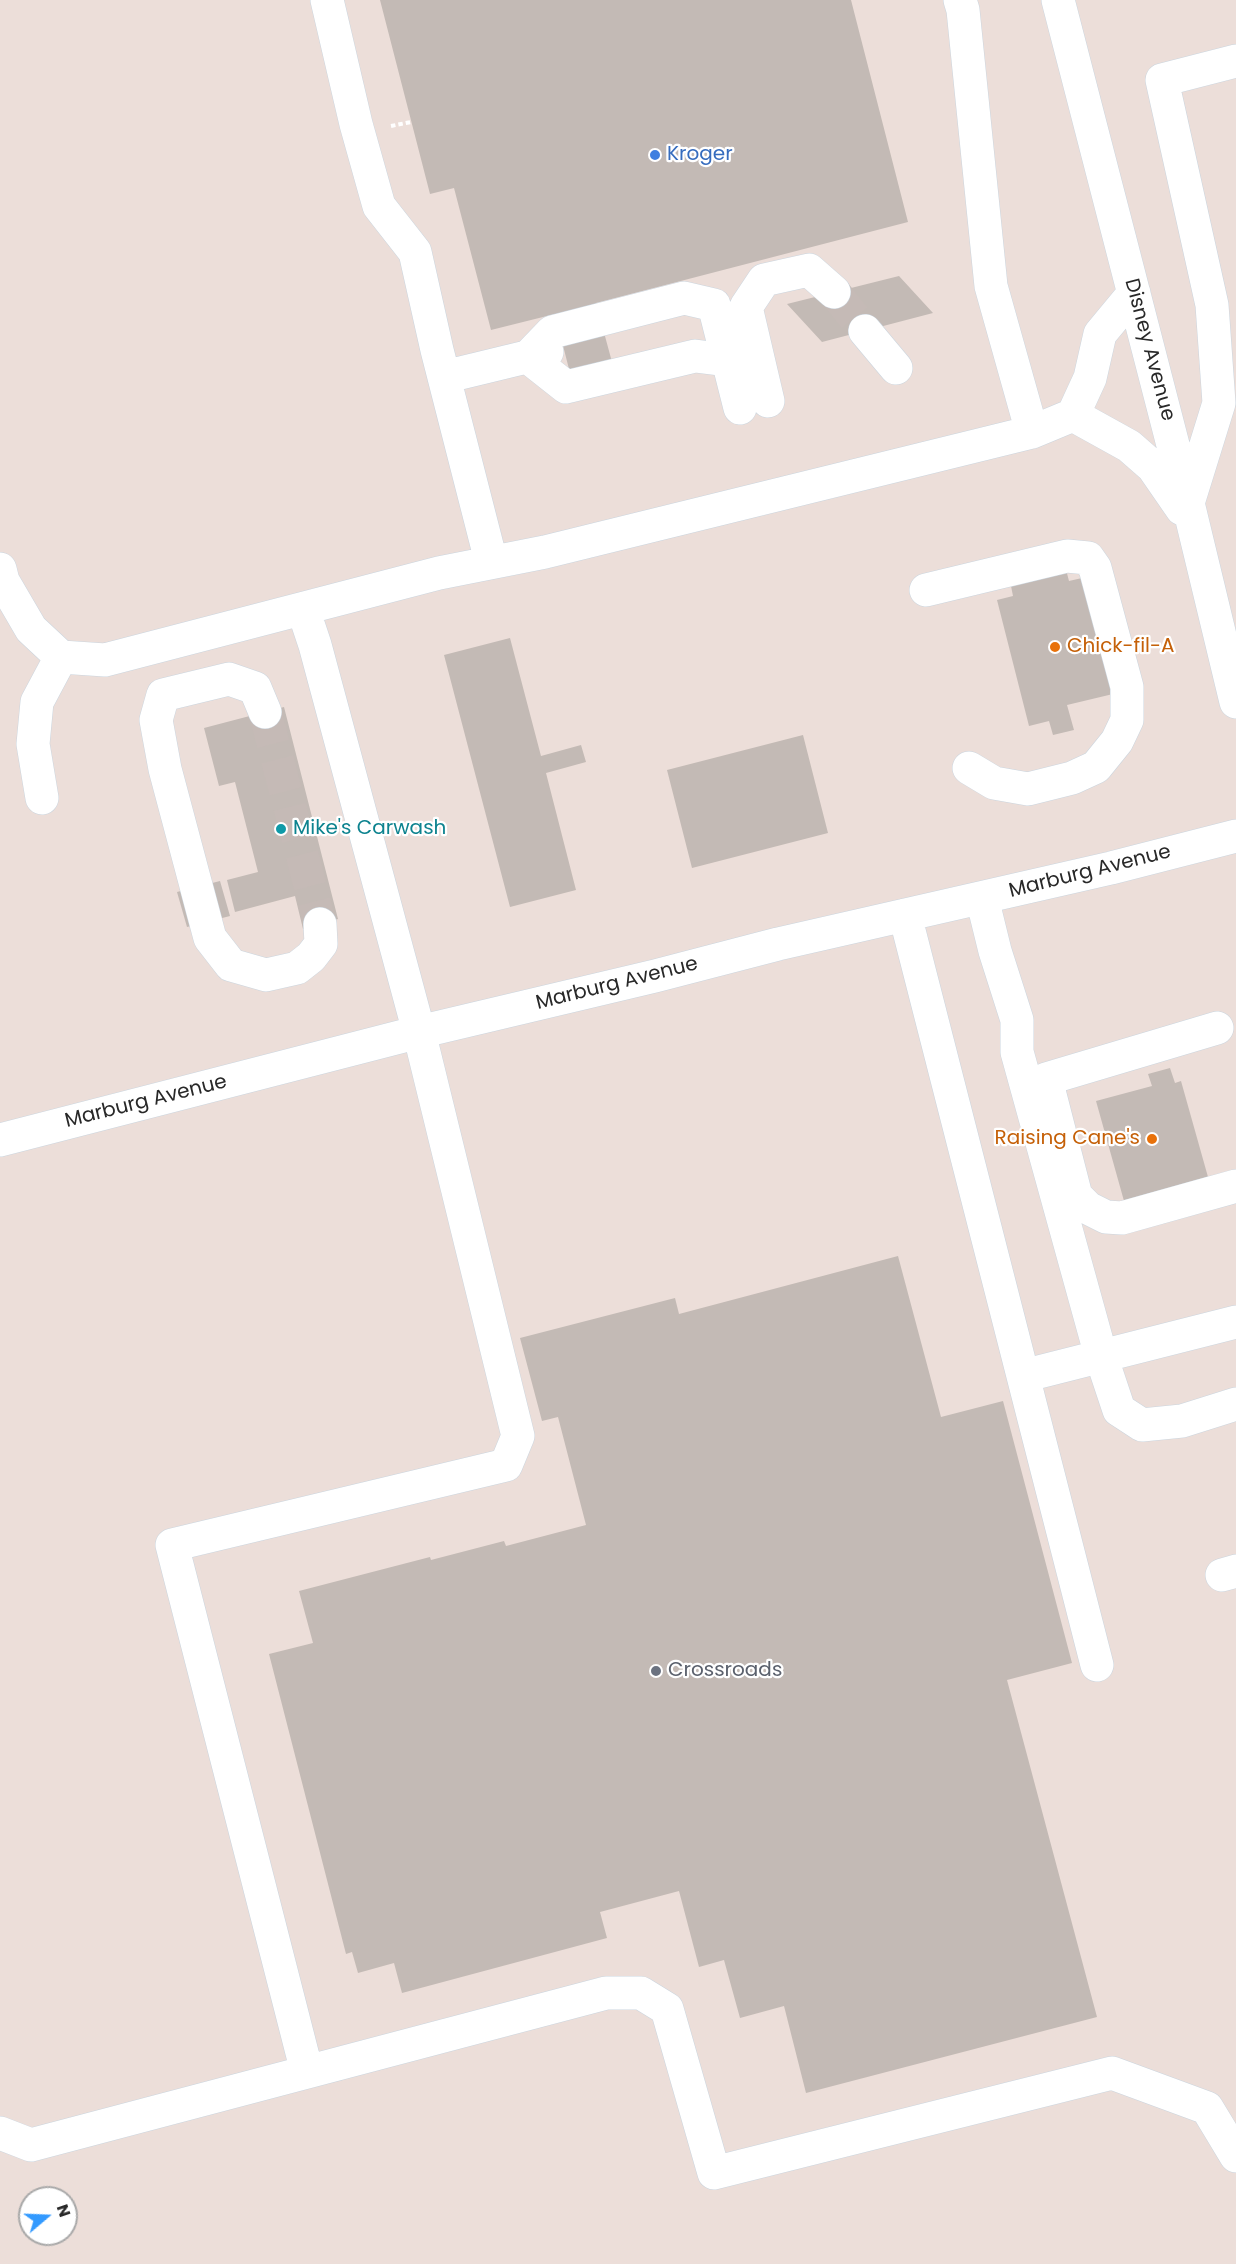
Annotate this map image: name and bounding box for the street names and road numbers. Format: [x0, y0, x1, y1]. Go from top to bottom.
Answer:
street label: Disney Avenue [1118, 276, 1180, 424]
street label: Marburg Avenue [1007, 840, 1173, 904]
street label: Marburg Avenue [534, 952, 700, 1016]
street label: Marburg Avenue [63, 1070, 229, 1134]

